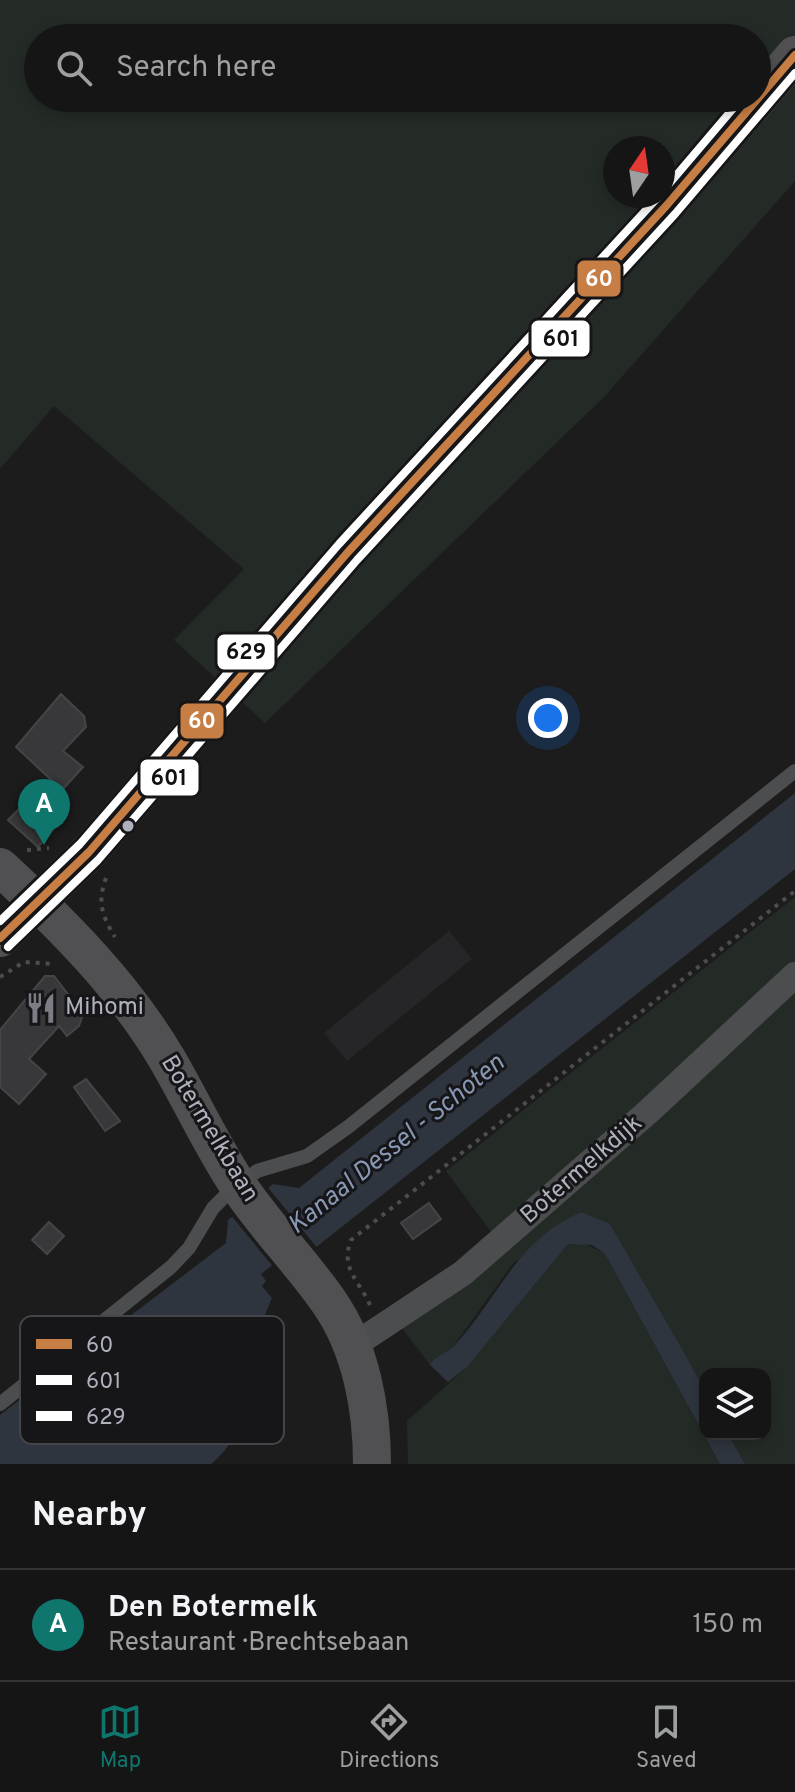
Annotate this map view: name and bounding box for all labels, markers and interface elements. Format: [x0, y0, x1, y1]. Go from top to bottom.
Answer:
search box [24, 24, 771, 112]
icon: search [52, 46, 96, 90]
text: Search here [116, 50, 276, 87]
north arrow [603, 136, 675, 208]
line badge: 60 [576, 259, 622, 298]
text: 60 [585, 267, 613, 294]
line badge: 601 [530, 319, 591, 358]
text: 601 [543, 327, 579, 354]
line badge: 629 [216, 633, 276, 671]
text: 629 [226, 640, 266, 667]
your location [528, 698, 568, 738]
line badge: 60 [179, 702, 225, 740]
text: 60 [188, 709, 216, 736]
line badge: 601 [139, 758, 200, 797]
text: 601 [151, 766, 187, 793]
pin: A [18, 779, 70, 845]
unlabelled marker [120, 818, 136, 834]
restaurant icon: Mihomi [24, 991, 58, 1025]
place label: Mihomi [65, 993, 144, 1023]
water label: Kanaal Dessel - Schoten [282, 1047, 512, 1243]
street label: Botermelkbaan [153, 1050, 265, 1208]
street label: Botermelkdijk [515, 1109, 649, 1231]
legend [20, 1316, 284, 1444]
text: 60 [86, 1333, 113, 1360]
map controls [699, 1368, 771, 1440]
button: layers [699, 1368, 771, 1440]
text: 601 [86, 1369, 121, 1396]
text: 629 [86, 1405, 126, 1432]
text: Nearby [32, 1495, 147, 1538]
text: Den Botermelk [108, 1590, 318, 1627]
text: A [49, 1609, 67, 1642]
text: 150 m [692, 1609, 763, 1642]
text: Restaurant · Brechtsebaan [108, 1627, 409, 1660]
tab: Map [98, 1700, 142, 1775]
tab: Directions [339, 1700, 439, 1775]
tab: Saved [636, 1700, 697, 1775]

